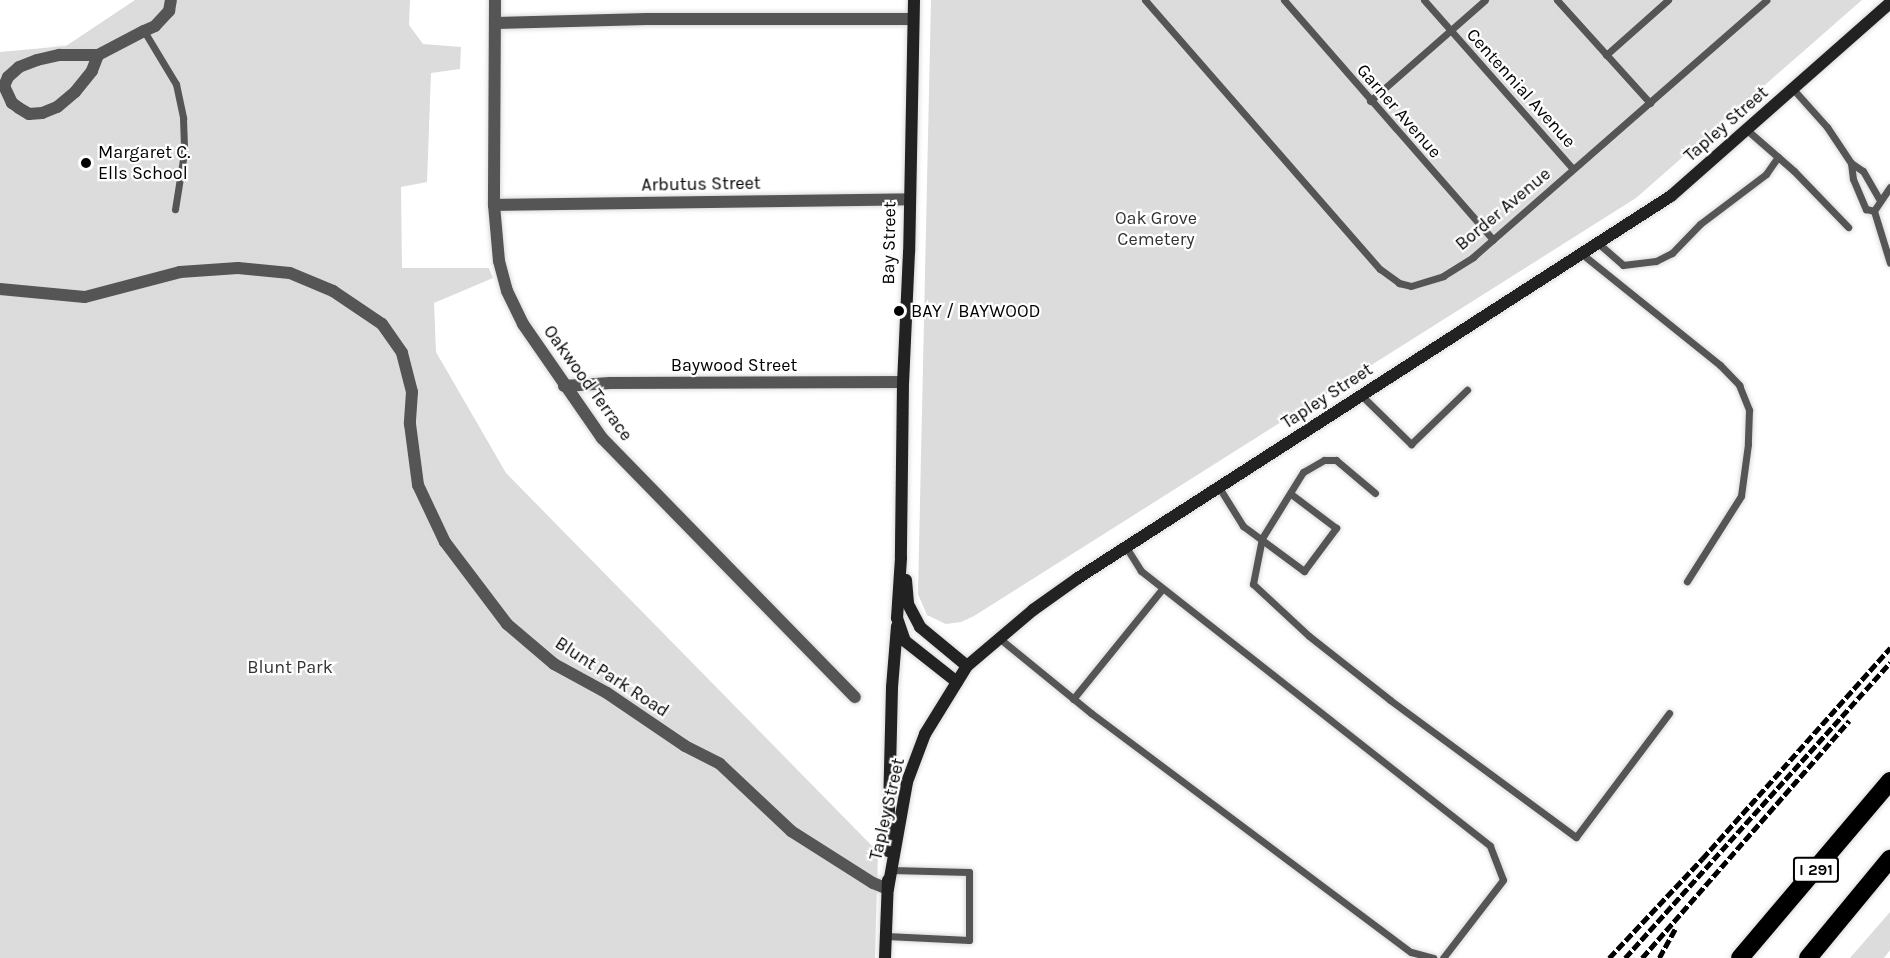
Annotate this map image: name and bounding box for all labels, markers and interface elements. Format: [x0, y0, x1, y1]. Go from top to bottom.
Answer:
street label: Centennial Avenue [1462, 24, 1580, 152]
street label: Garner Avenue [1352, 59, 1446, 163]
street label: Tapley Street [1680, 82, 1772, 166]
place label: Margaret C. Ells School [98, 142, 190, 184]
marker: Margaret C. Ells School [79, 156, 93, 170]
street label: Border Avenue [1451, 163, 1555, 255]
street label: Arbutus Street [641, 172, 761, 196]
street label: Bay Street [877, 201, 901, 285]
park label: Oak Grove Cemetery [1115, 208, 1197, 250]
place label: BAY / BAYWOOD [911, 300, 1040, 322]
marker: BAY / BAYWOOD [892, 304, 906, 318]
street label: Oakwood Terrace [539, 321, 637, 445]
street label: Baywood Street [671, 354, 797, 376]
street label: Tapley Street [1277, 359, 1377, 433]
street label: Blunt Park Road [551, 632, 673, 722]
park label: Blunt Park [247, 656, 333, 678]
street label: Tapley Street [865, 756, 909, 862]
road number: I 291 [1792, 857, 1840, 883]

